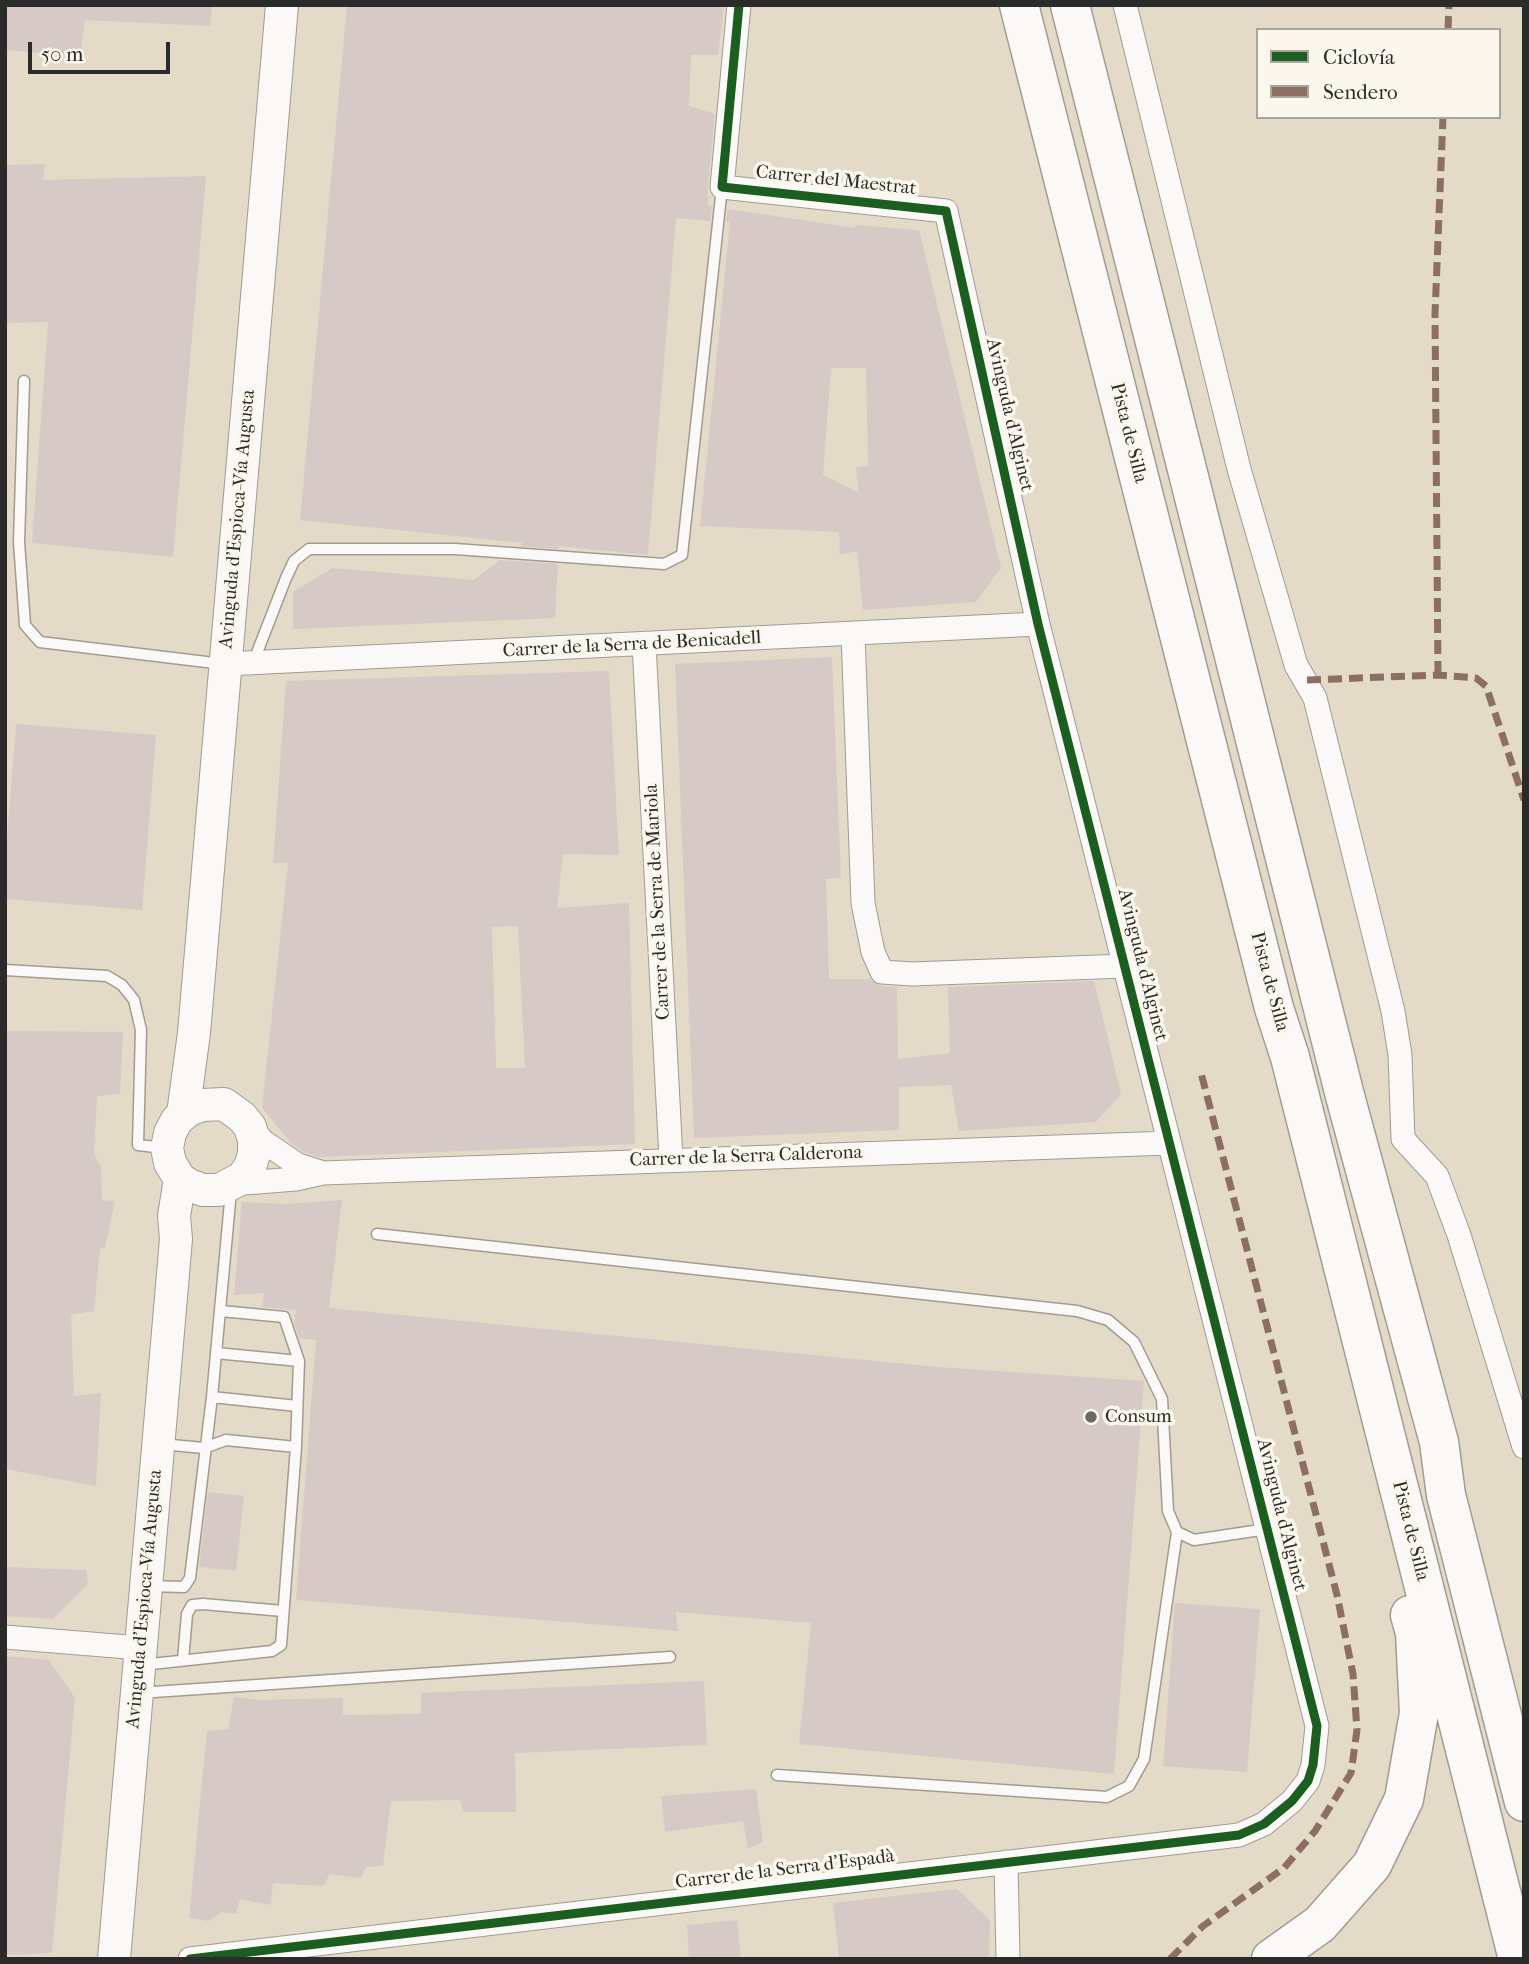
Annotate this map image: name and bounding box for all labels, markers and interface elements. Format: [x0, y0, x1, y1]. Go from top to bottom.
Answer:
scale bar [32, 28, 173, 72]
legend [1256, 28, 1501, 119]
text: 50 m [41, 42, 84, 66]
text: Ciclovía [1323, 45, 1395, 69]
text: Sendero [1323, 80, 1398, 104]
street label: Carrer del Maestrat [755, 161, 917, 201]
street label: Avinguda d'Alginet [980, 336, 1038, 494]
street label: Pista de Silla [1105, 381, 1151, 485]
street label: Avinguda d'Espioca-Vía Augusta [215, 389, 261, 649]
street label: Carrer de la Serra de Benicadell [502, 627, 762, 663]
street label: Carrer de la Serra de Mariola [640, 783, 676, 1021]
street label: Avinguda d'Alginet [1112, 886, 1172, 1044]
street label: Pista de Silla [1245, 930, 1293, 1034]
street label: Carrer de la Serra Calderona [629, 1142, 863, 1172]
place label: Consum [1105, 1406, 1172, 1428]
marker: Consum [1083, 1409, 1099, 1425]
street label: Avinguda d'Alginet [1251, 1436, 1311, 1594]
street label: Avinguda d'Espioca-Vía Augusta [122, 1469, 168, 1729]
street label: Pista de Silla [1387, 1479, 1433, 1583]
street label: Carrer de la Serra d'Espadà [674, 1845, 896, 1895]

